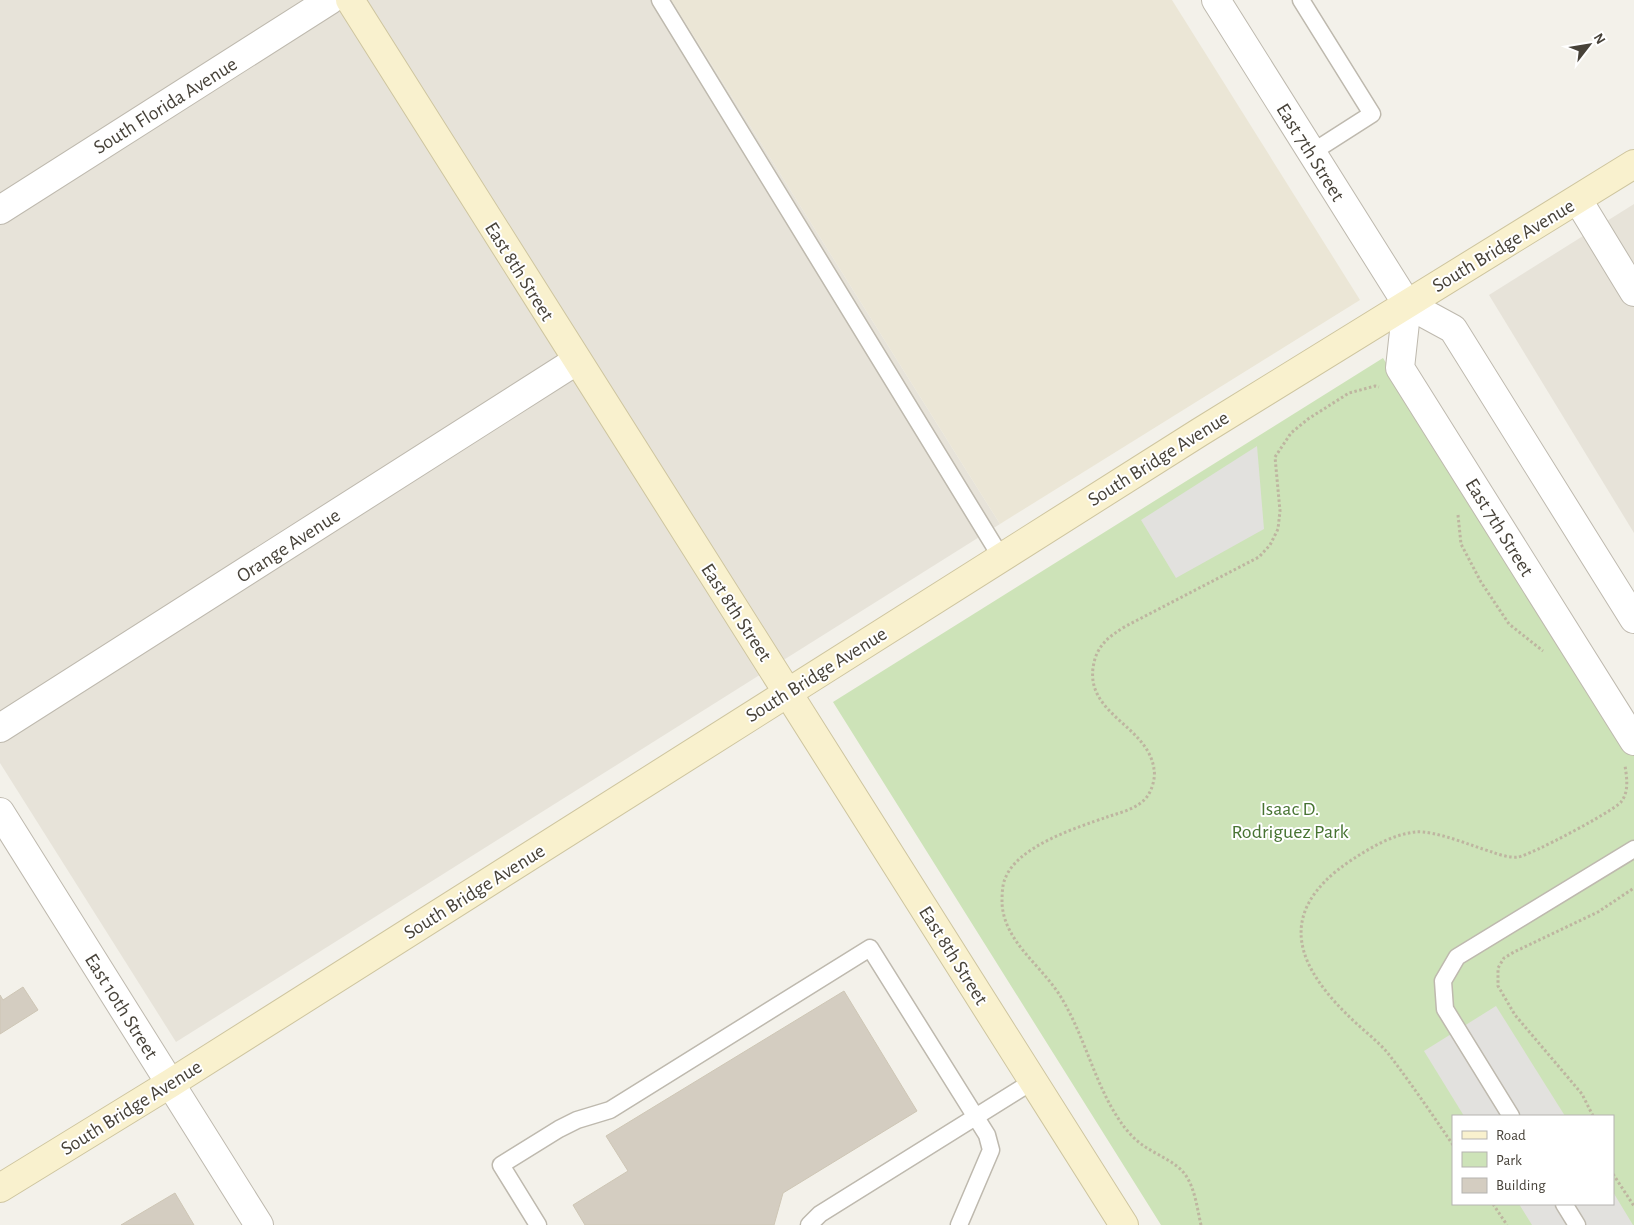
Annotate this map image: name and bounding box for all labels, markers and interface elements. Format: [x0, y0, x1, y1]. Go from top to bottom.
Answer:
north arrow [1564, 20, 1614, 70]
text: N [1591, 31, 1608, 47]
street label: South Florida Avenue [90, 54, 241, 158]
street label: East 7th Street [1272, 100, 1348, 205]
street label: South Bridge Avenue [1429, 196, 1578, 296]
street label: East 8th Street [481, 219, 558, 325]
street label: South Bridge Avenue [1085, 407, 1232, 510]
street label: East 7th Street [1461, 475, 1537, 580]
street label: Orange Avenue [233, 505, 344, 587]
street label: East 8th Street [697, 560, 775, 666]
street label: South Bridge Avenue [743, 623, 890, 726]
park label: Isaac D. Rodriguez Park [1231, 799, 1349, 842]
street label: South Bridge Avenue [401, 840, 548, 943]
street label: East 8th Street [915, 903, 992, 1009]
street label: East 10th Street [81, 950, 162, 1063]
street label: South Bridge Avenue [58, 1056, 205, 1159]
legend [1452, 1115, 1614, 1205]
text: Road [1496, 1128, 1526, 1143]
text: Park [1496, 1153, 1522, 1168]
text: Building [1496, 1178, 1546, 1193]

